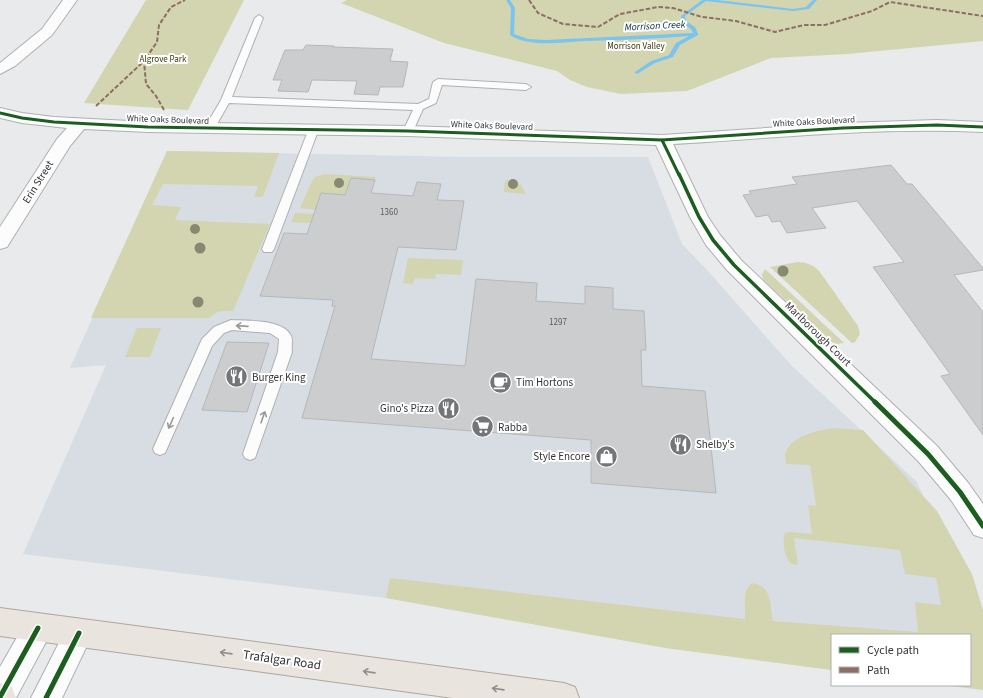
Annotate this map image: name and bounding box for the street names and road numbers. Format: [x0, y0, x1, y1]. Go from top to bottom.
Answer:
street label: White Oaks Boulevard [127, 112, 209, 128]
street label: White Oaks Boulevard [773, 113, 855, 131]
street label: White Oaks Boulevard [451, 118, 533, 134]
street label: Erin Street [19, 157, 57, 206]
street label: Marlborough Court [781, 298, 855, 370]
street label: Trafalgar Road [242, 646, 322, 674]

